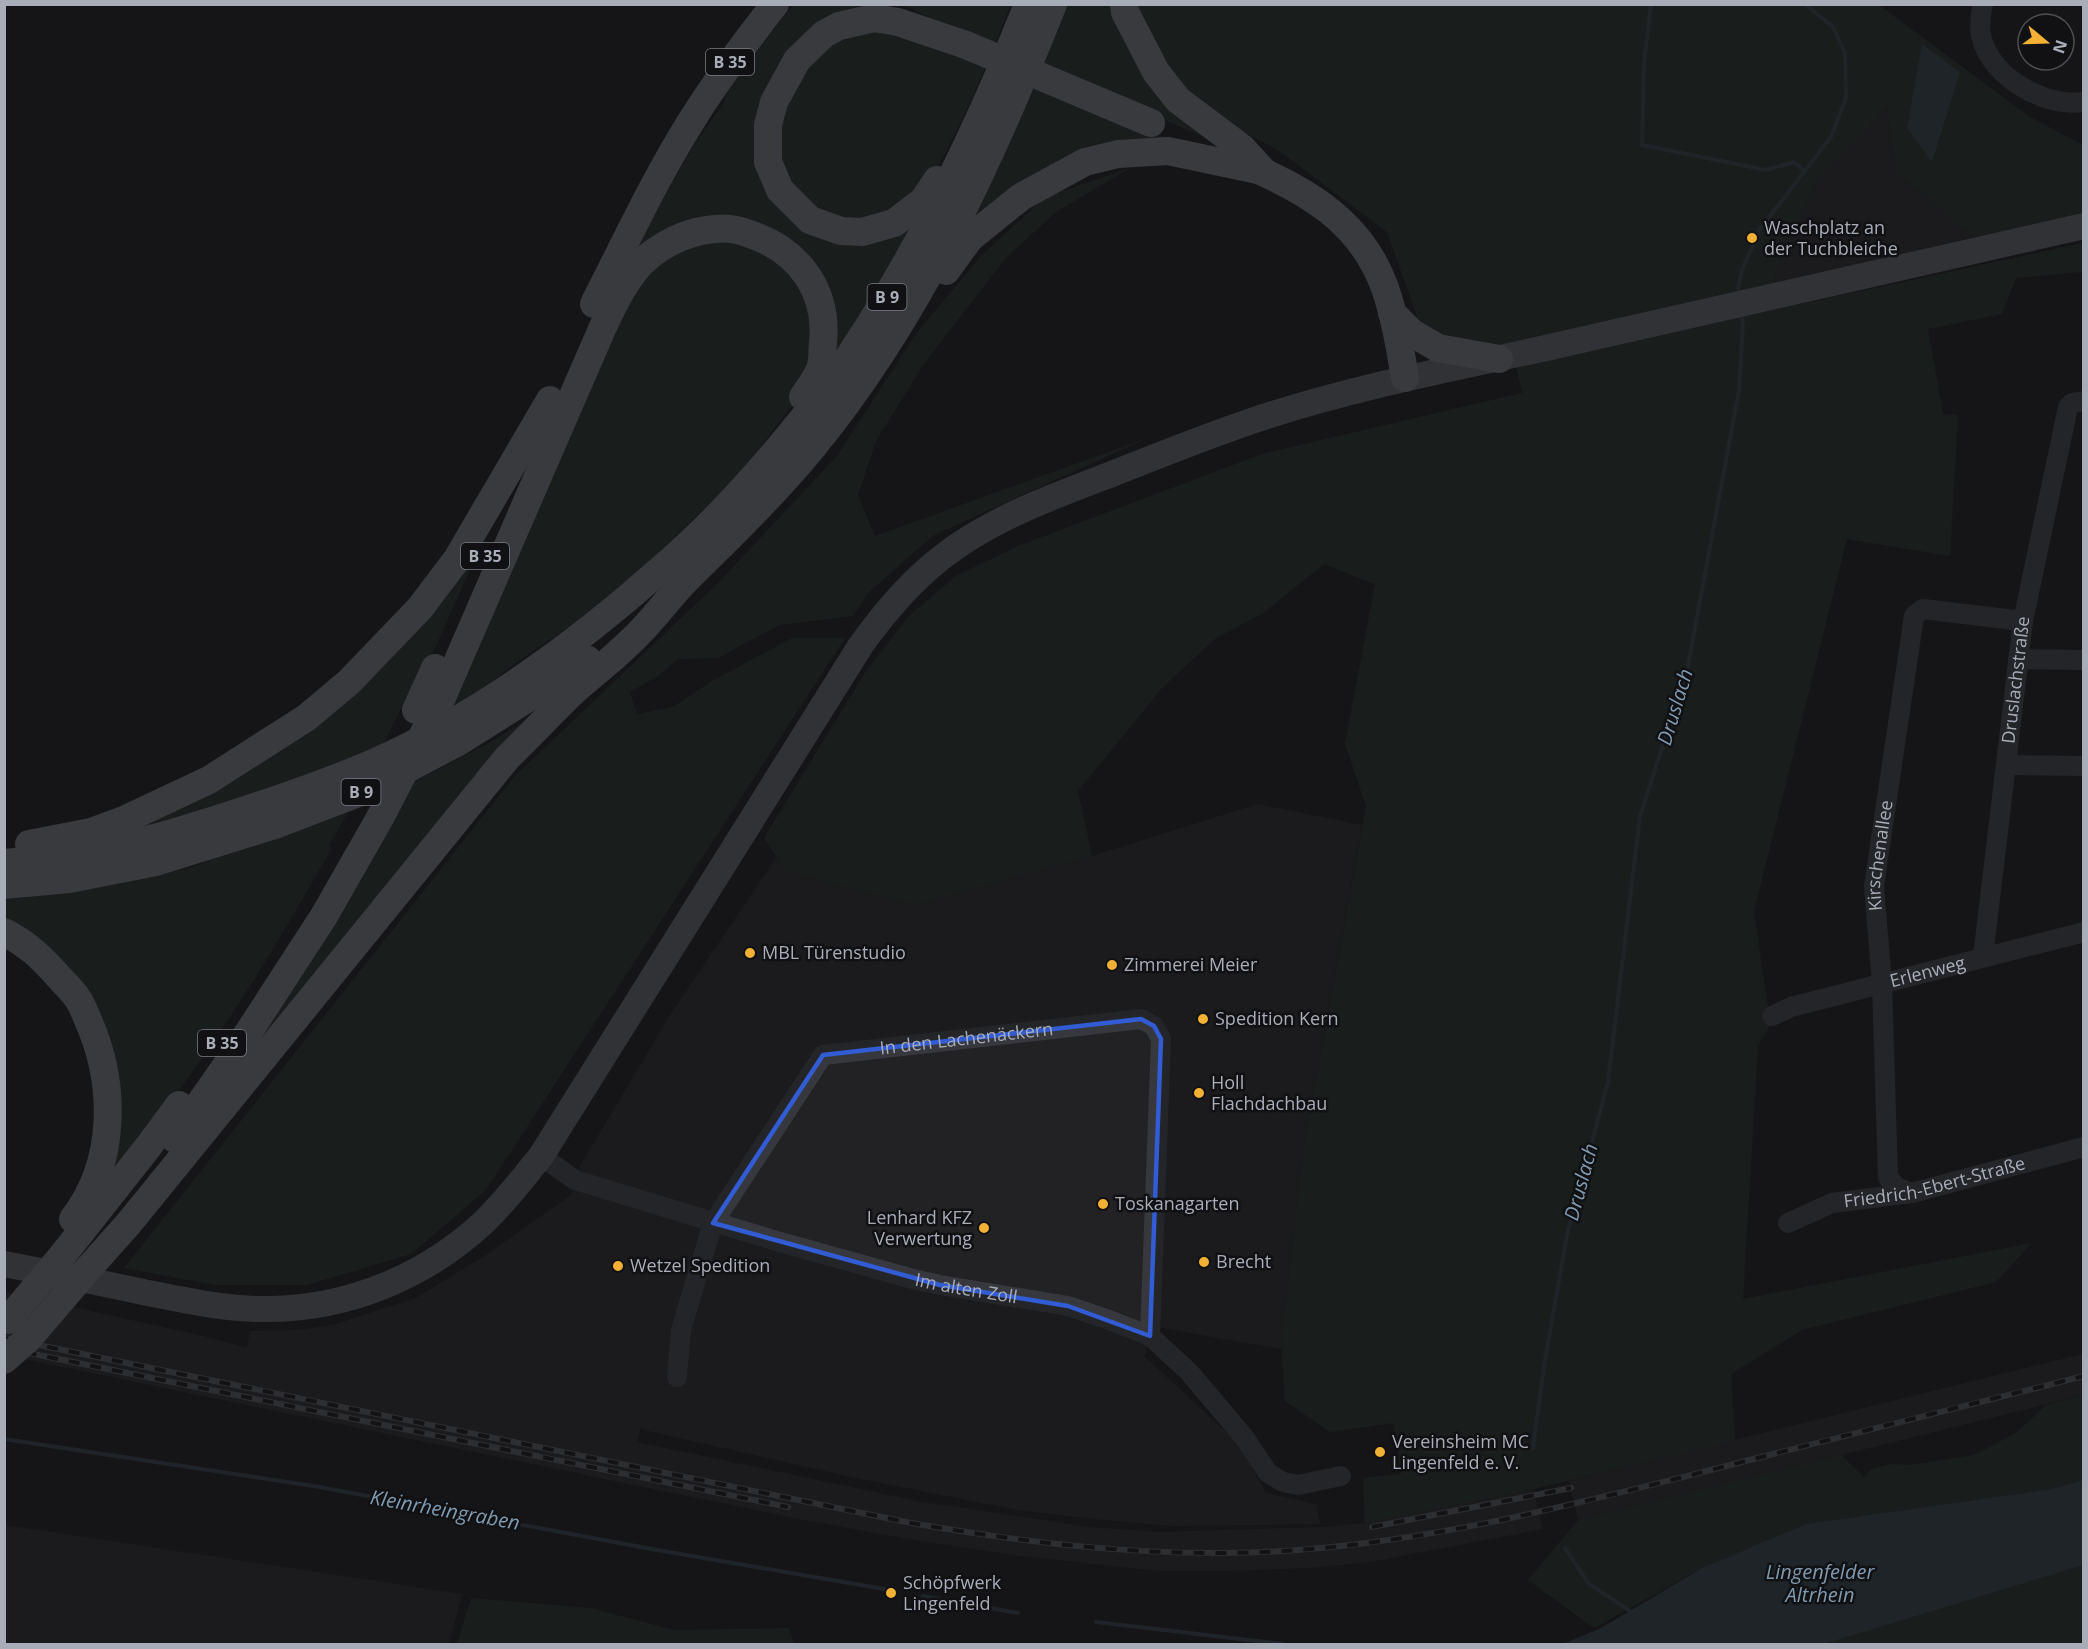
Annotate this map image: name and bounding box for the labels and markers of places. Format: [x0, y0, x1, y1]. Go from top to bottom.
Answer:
place label: Waschplatz an der Tuchbleiche [1764, 215, 1898, 260]
marker: Waschplatz an der Tuchbleiche [1745, 231, 1759, 245]
place label: MBL Türenstudio [762, 940, 906, 964]
marker: MBL Türenstudio [743, 946, 757, 960]
place label: Zimmerei Meier [1124, 952, 1258, 976]
marker: Zimmerei Meier [1105, 958, 1119, 972]
place label: Spedition Kern [1215, 1006, 1339, 1030]
marker: Spedition Kern [1196, 1012, 1210, 1026]
place label: Holl Flachdachbau [1211, 1070, 1327, 1115]
marker: Holl Flachdachbau [1192, 1086, 1206, 1100]
place label: Toskanagarten [1115, 1191, 1240, 1215]
marker: Toskanagarten [1096, 1197, 1110, 1211]
place label: Lenhard KFZ Verwertung [867, 1205, 972, 1250]
marker: Lenhard KFZ Verwertung [977, 1221, 991, 1235]
place label: Brecht [1216, 1249, 1271, 1273]
place label: Wetzel Spedition [630, 1253, 770, 1277]
marker: Brecht [1197, 1255, 1211, 1269]
marker: Wetzel Spedition [611, 1259, 625, 1273]
place label: Vereinsheim MC Lingenfeld e. V. [1392, 1429, 1529, 1474]
marker: Vereinsheim MC Lingenfeld e. V. [1373, 1445, 1387, 1459]
place label: Schöpfwerk Lingenfeld [903, 1570, 1002, 1615]
marker: Schöpfwerk Lingenfeld [884, 1586, 898, 1600]

